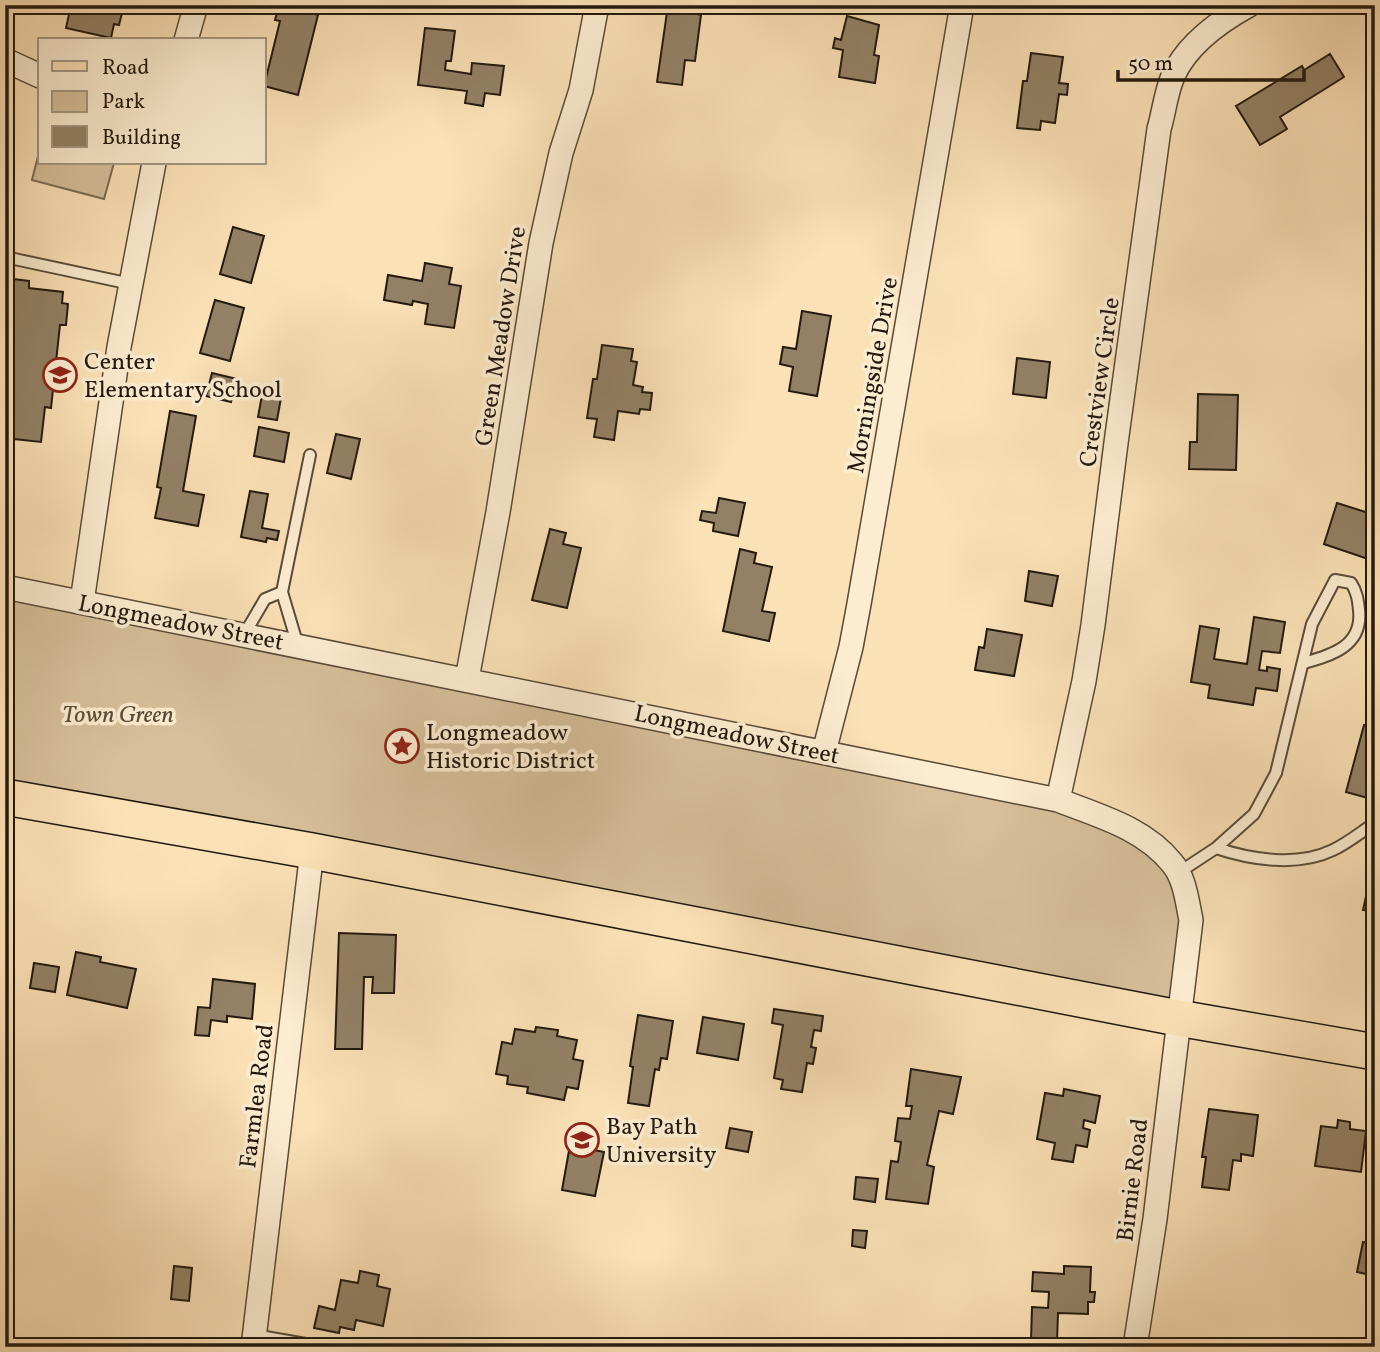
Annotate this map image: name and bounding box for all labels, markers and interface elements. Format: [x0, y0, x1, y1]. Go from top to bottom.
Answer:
legend [38, 38, 266, 164]
scale bar [1118, 38, 1303, 82]
text: 50 m [1128, 50, 1173, 79]
text: Road [102, 54, 149, 83]
text: Park [102, 88, 145, 117]
text: Building [102, 124, 181, 153]
street label: Green Meadow Drive [468, 224, 536, 449]
street label: Morningside Drive [840, 275, 908, 476]
street label: Crestview Circle [1072, 295, 1130, 469]
place label: Center Elementary School [84, 346, 282, 408]
school or university icon: Center Elementary School [41, 356, 79, 394]
street label: Longmeadow Street [75, 587, 286, 661]
street label: Longmeadow Street [631, 698, 842, 774]
park label: Town Green [62, 699, 174, 733]
place label: Longmeadow Historic District [426, 717, 595, 779]
place icon: Longmeadow Historic District [383, 727, 421, 765]
street label: Farmlea Road [232, 1022, 284, 1170]
place label: Bay Path University [606, 1111, 717, 1173]
street label: Birnie Road [1110, 1117, 1158, 1244]
school or university icon: Bay Path University [563, 1121, 601, 1159]

